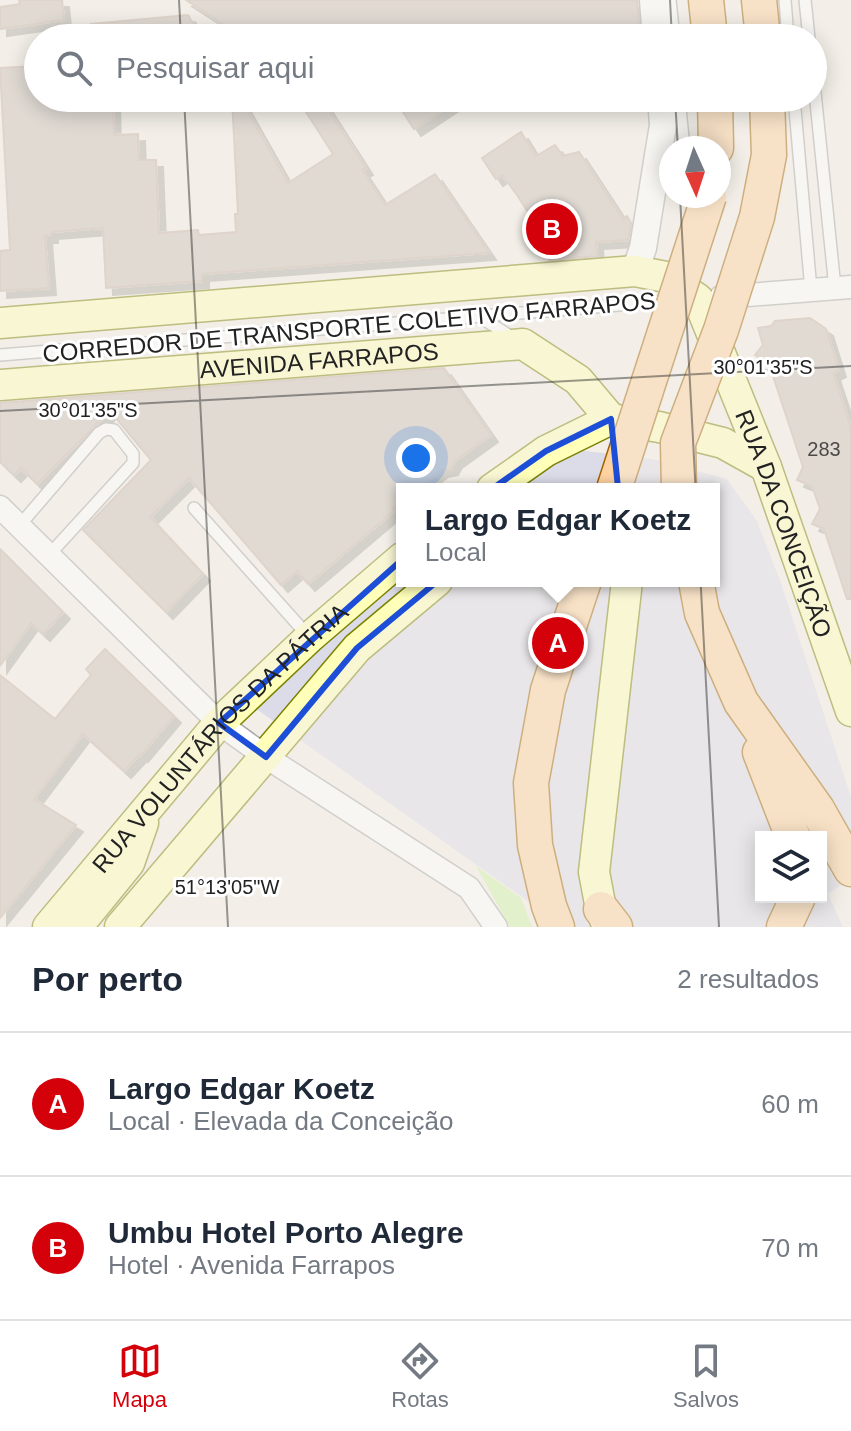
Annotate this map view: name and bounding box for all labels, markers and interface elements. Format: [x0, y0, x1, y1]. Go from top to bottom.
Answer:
search box [24, 24, 827, 112]
icon: search [52, 46, 96, 90]
text: Pesquisar aqui [116, 51, 314, 84]
north arrow [659, 136, 731, 208]
pin: B [526, 199, 578, 259]
street label: CORREDOR DE TRANSPORTE COLETIVO FARRAPOS [41, 287, 657, 367]
street label: AVENIDA FARRAPOS [198, 337, 440, 383]
text: 30°01'35"S [714, 356, 813, 378]
text: 30°01'35"S [39, 399, 138, 421]
street label: RUA DA CONCEIÇÃO [731, 406, 838, 641]
your location [396, 438, 436, 478]
house number: 283 [807, 438, 841, 460]
popup [396, 483, 720, 587]
text: Largo Edgar Koetz [425, 503, 691, 536]
text: Local [425, 537, 487, 567]
street label: RUA VOLUNTÁRIOS DA PÁTRIA [86, 598, 353, 878]
pin: A [532, 613, 584, 673]
map controls [755, 831, 827, 903]
button: layers [755, 831, 827, 903]
text: 51°13'05"W [175, 876, 279, 898]
text: Por perto [32, 960, 183, 998]
text: 2 resultados [677, 964, 819, 994]
text: Largo Edgar Koetz [108, 1072, 375, 1105]
text: A [49, 1089, 67, 1119]
text: 60 m [761, 1089, 819, 1119]
text: Local · Elevada da Conceição [108, 1106, 453, 1136]
text: Umbu Hotel Porto Alegre [108, 1216, 464, 1249]
text: B [49, 1233, 67, 1263]
text: 70 m [761, 1233, 819, 1263]
text: Hotel · Avenida Farrapos [108, 1250, 395, 1280]
tab: Mapa [112, 1339, 167, 1413]
tab: Rotas [391, 1339, 449, 1413]
tab: Salvos [673, 1339, 739, 1413]

